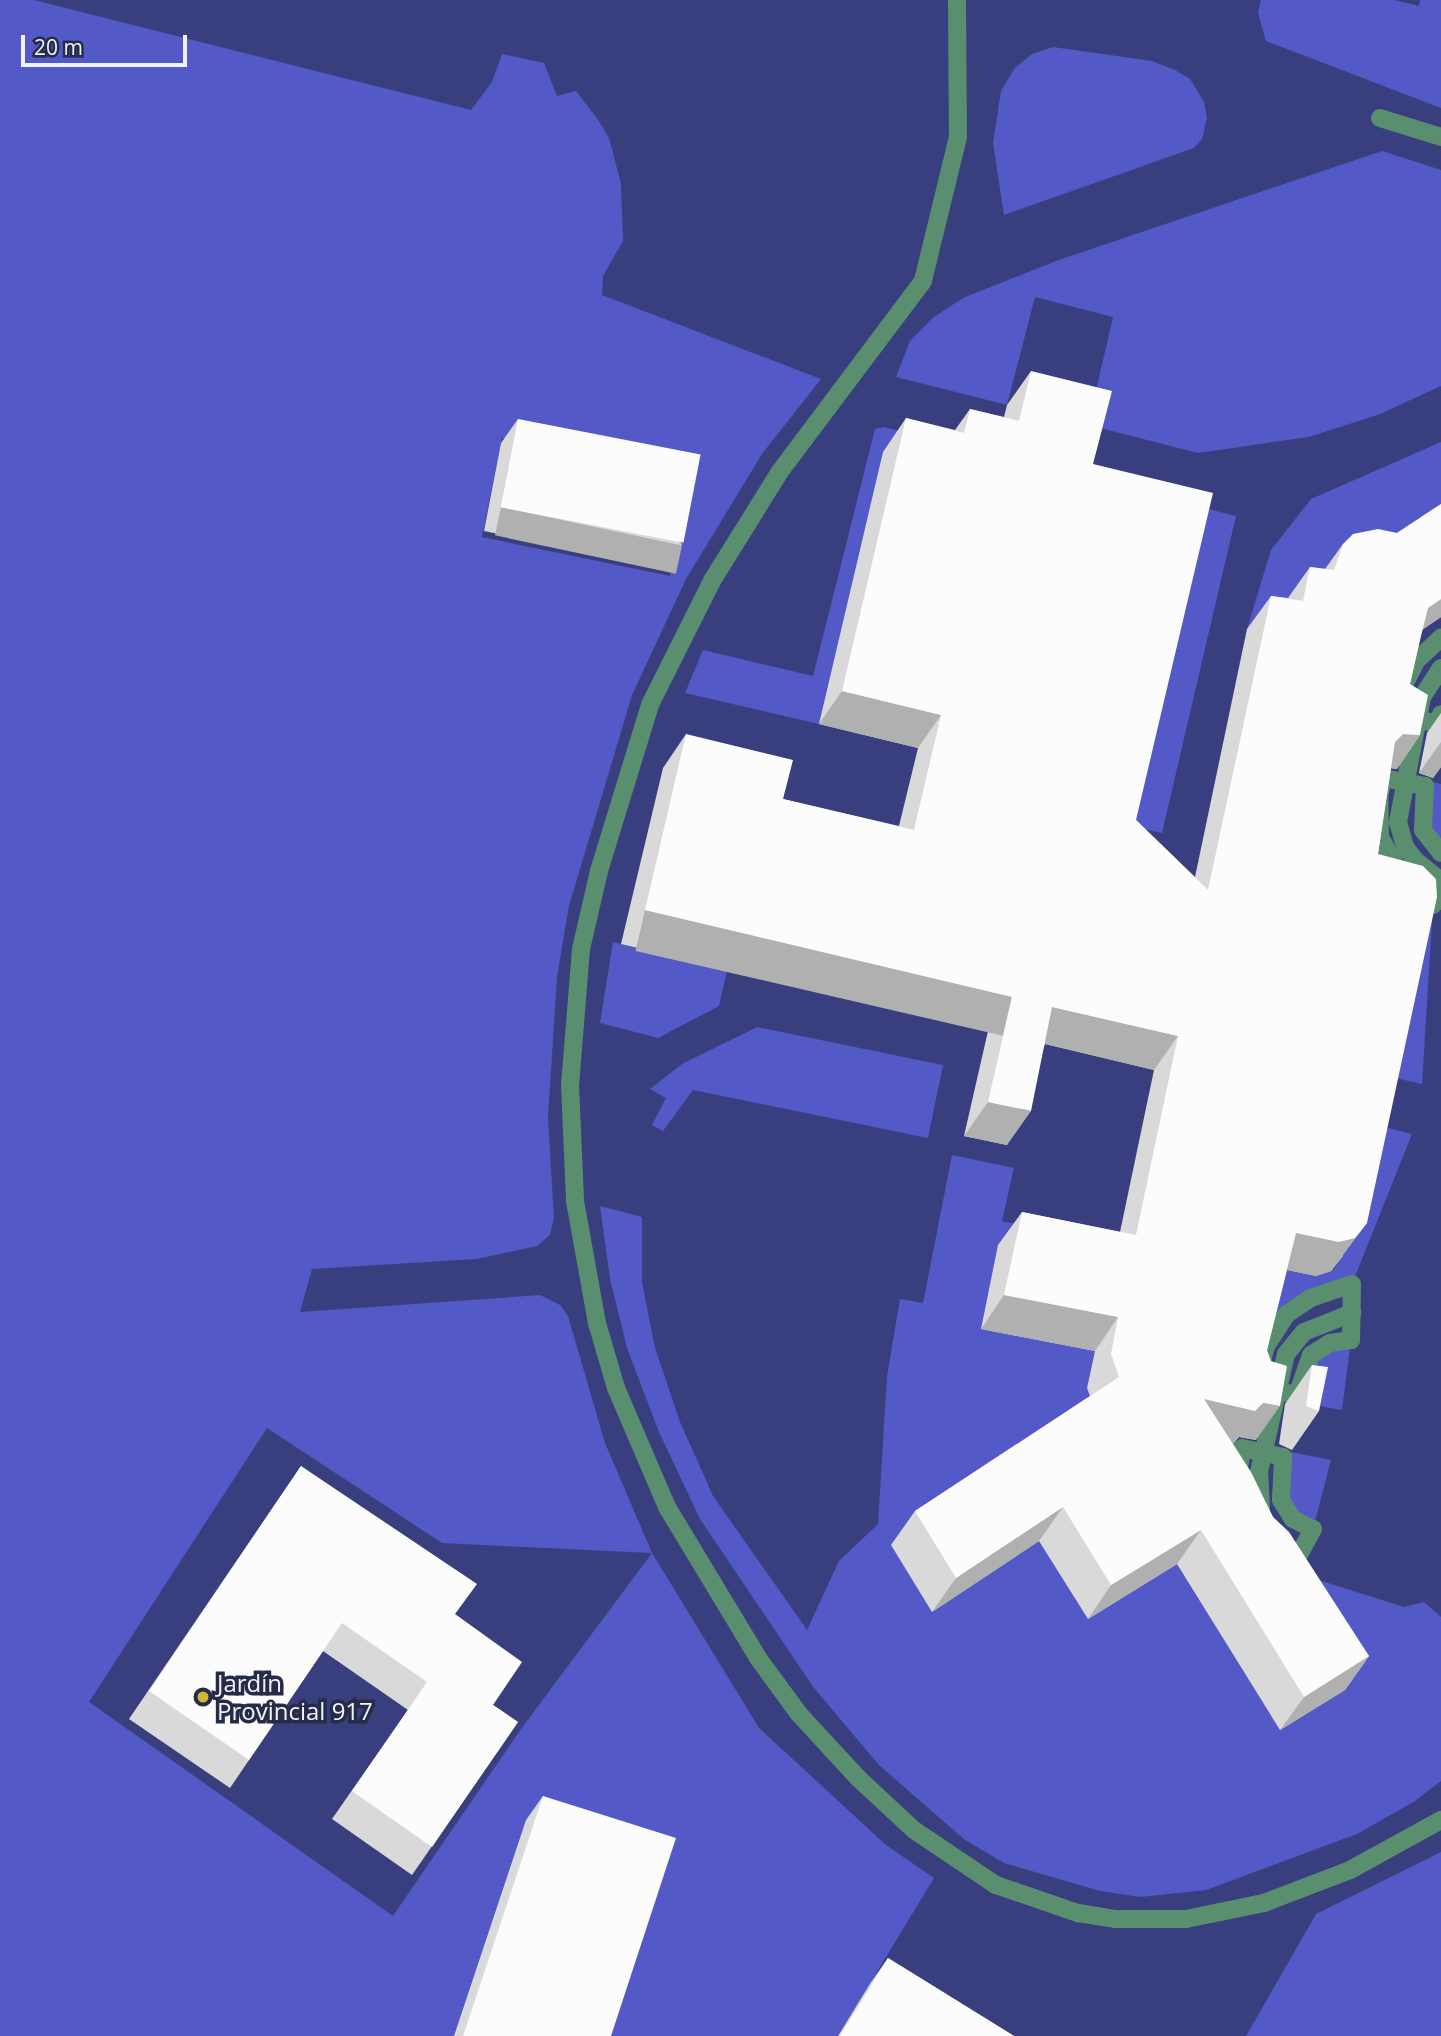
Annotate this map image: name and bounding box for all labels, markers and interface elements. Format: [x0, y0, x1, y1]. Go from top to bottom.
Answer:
scale bar [24, 21, 191, 65]
text: 20 m [34, 33, 83, 61]
place label: Jardín Provincial 917 [217, 1669, 373, 1725]
marker: Jardín Provincial 917 [195, 1689, 211, 1705]

